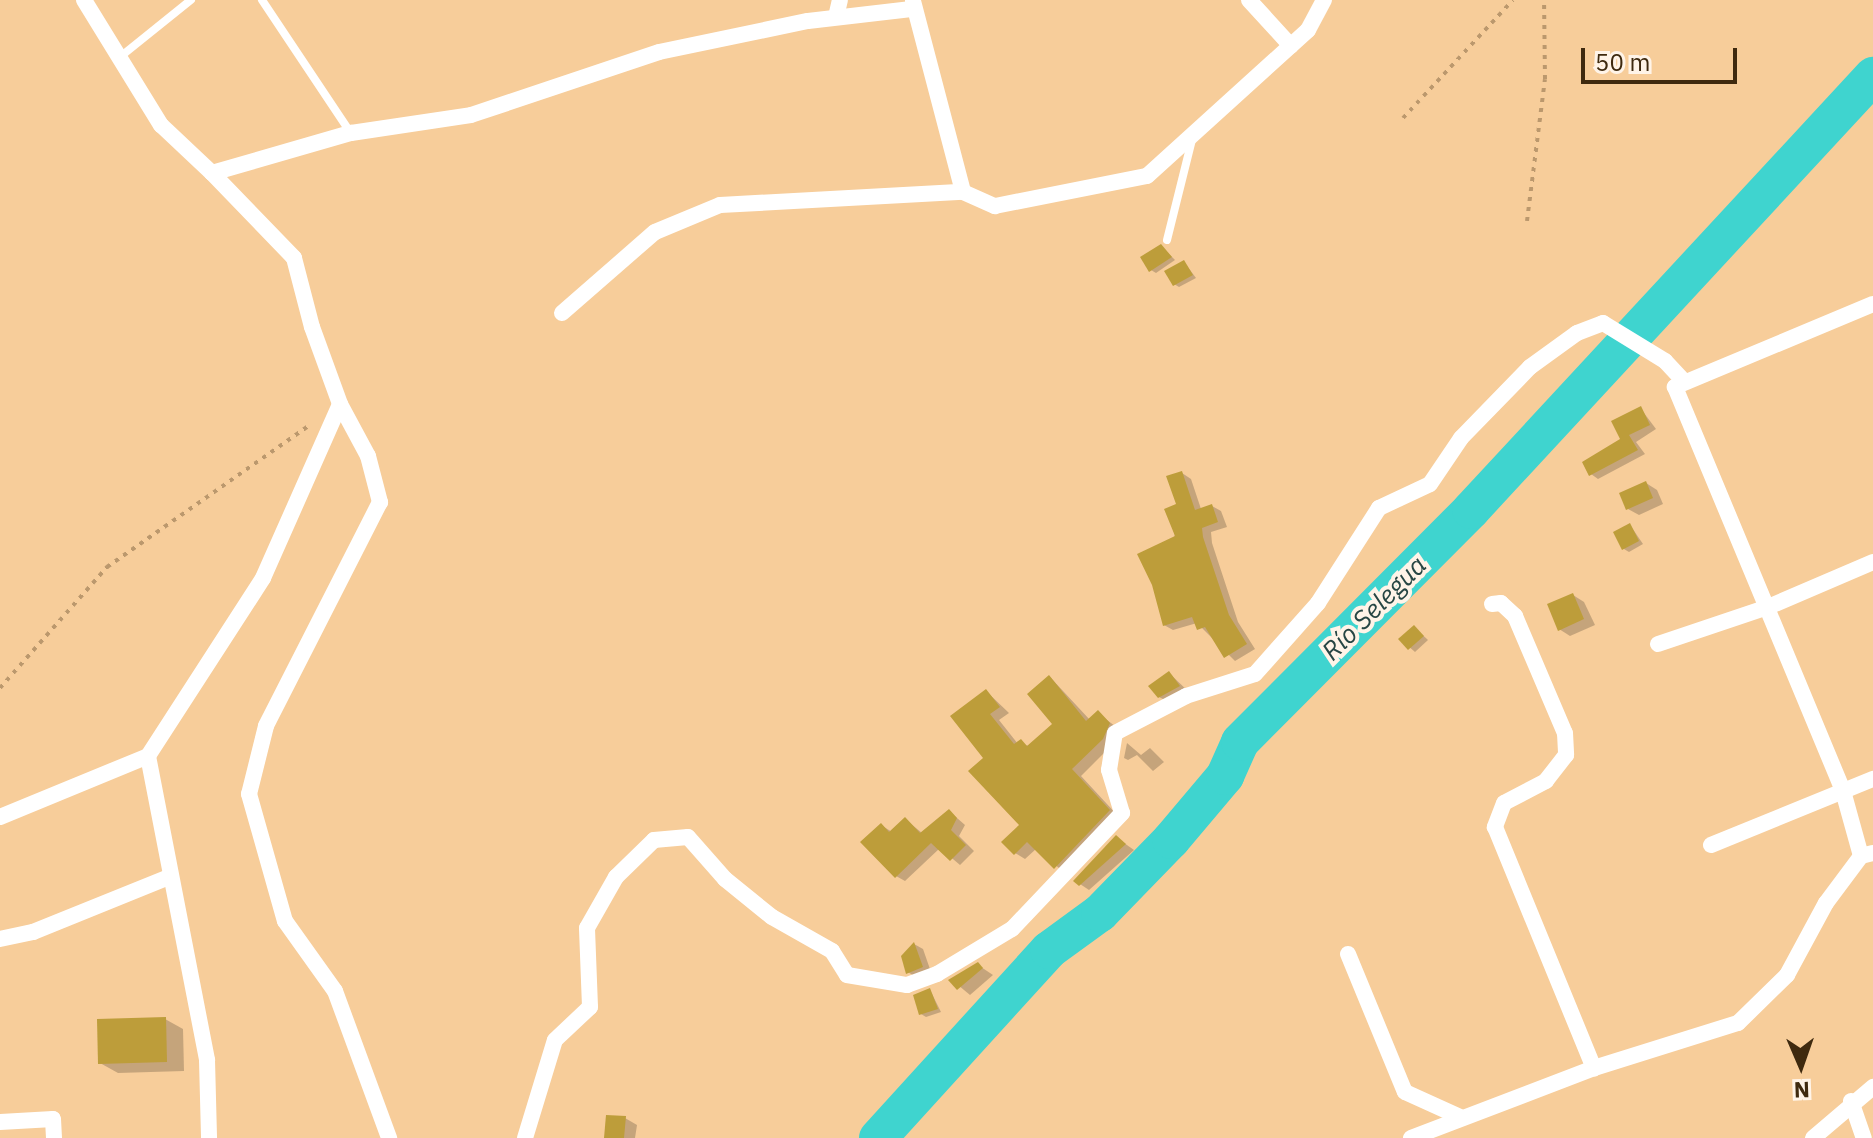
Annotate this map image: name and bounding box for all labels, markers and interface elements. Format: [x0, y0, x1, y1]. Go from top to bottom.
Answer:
scale bar [1585, 32, 1741, 82]
text: 50 m [1595, 46, 1650, 78]
water label: Río Selegua [1315, 549, 1433, 667]
north arrow [1761, 1026, 1841, 1106]
text: N [1793, 1076, 1810, 1105]

